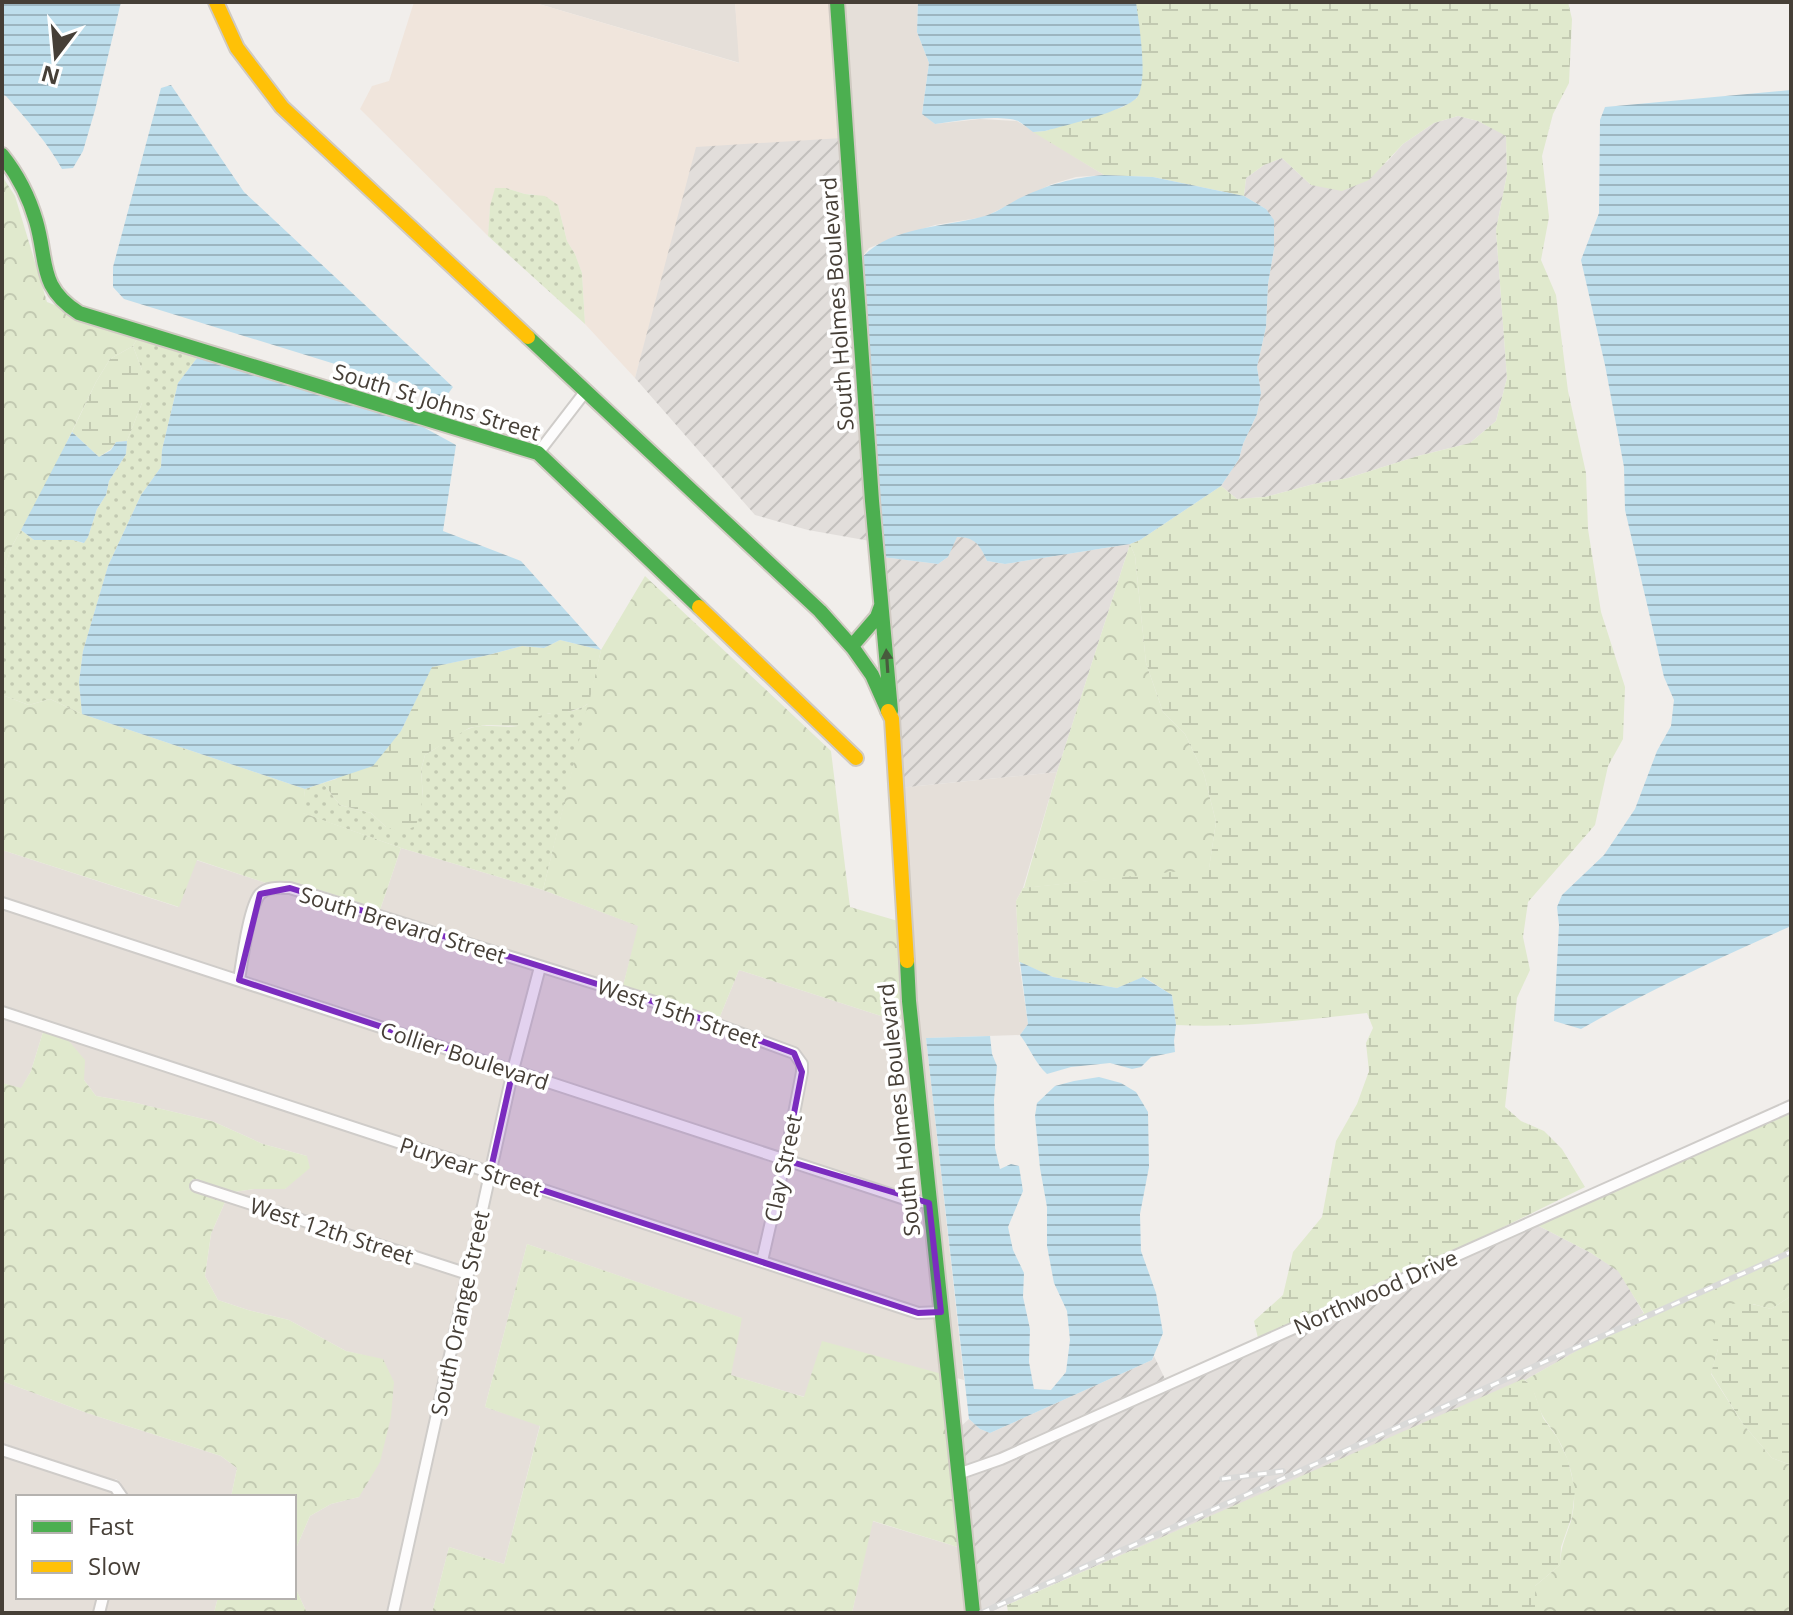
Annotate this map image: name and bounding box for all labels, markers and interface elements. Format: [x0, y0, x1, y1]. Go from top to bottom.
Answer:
north arrow [16, 16, 96, 96]
text: N [37, 59, 63, 93]
street label: South Holmes Boulevard [812, 176, 860, 432]
street label: South St Johns Street [330, 355, 544, 447]
one-way arrow [880, 648, 893, 673]
street label: South Brevard Street [296, 878, 510, 970]
street label: West 15th Street [594, 970, 765, 1054]
street label: South Holmes Boulevard [870, 982, 926, 1238]
street label: Collier Boulevard [377, 1014, 553, 1096]
street label: Clay Street [756, 1111, 808, 1225]
street label: Puryear Street [396, 1129, 546, 1203]
street label: West 12th Street [246, 1189, 418, 1271]
street label: South Orange Street [423, 1207, 495, 1418]
street label: Northwood Drive [1288, 1241, 1462, 1341]
legend [16, 1495, 296, 1599]
text: Fast [88, 1509, 134, 1542]
text: Slow [88, 1549, 141, 1582]

